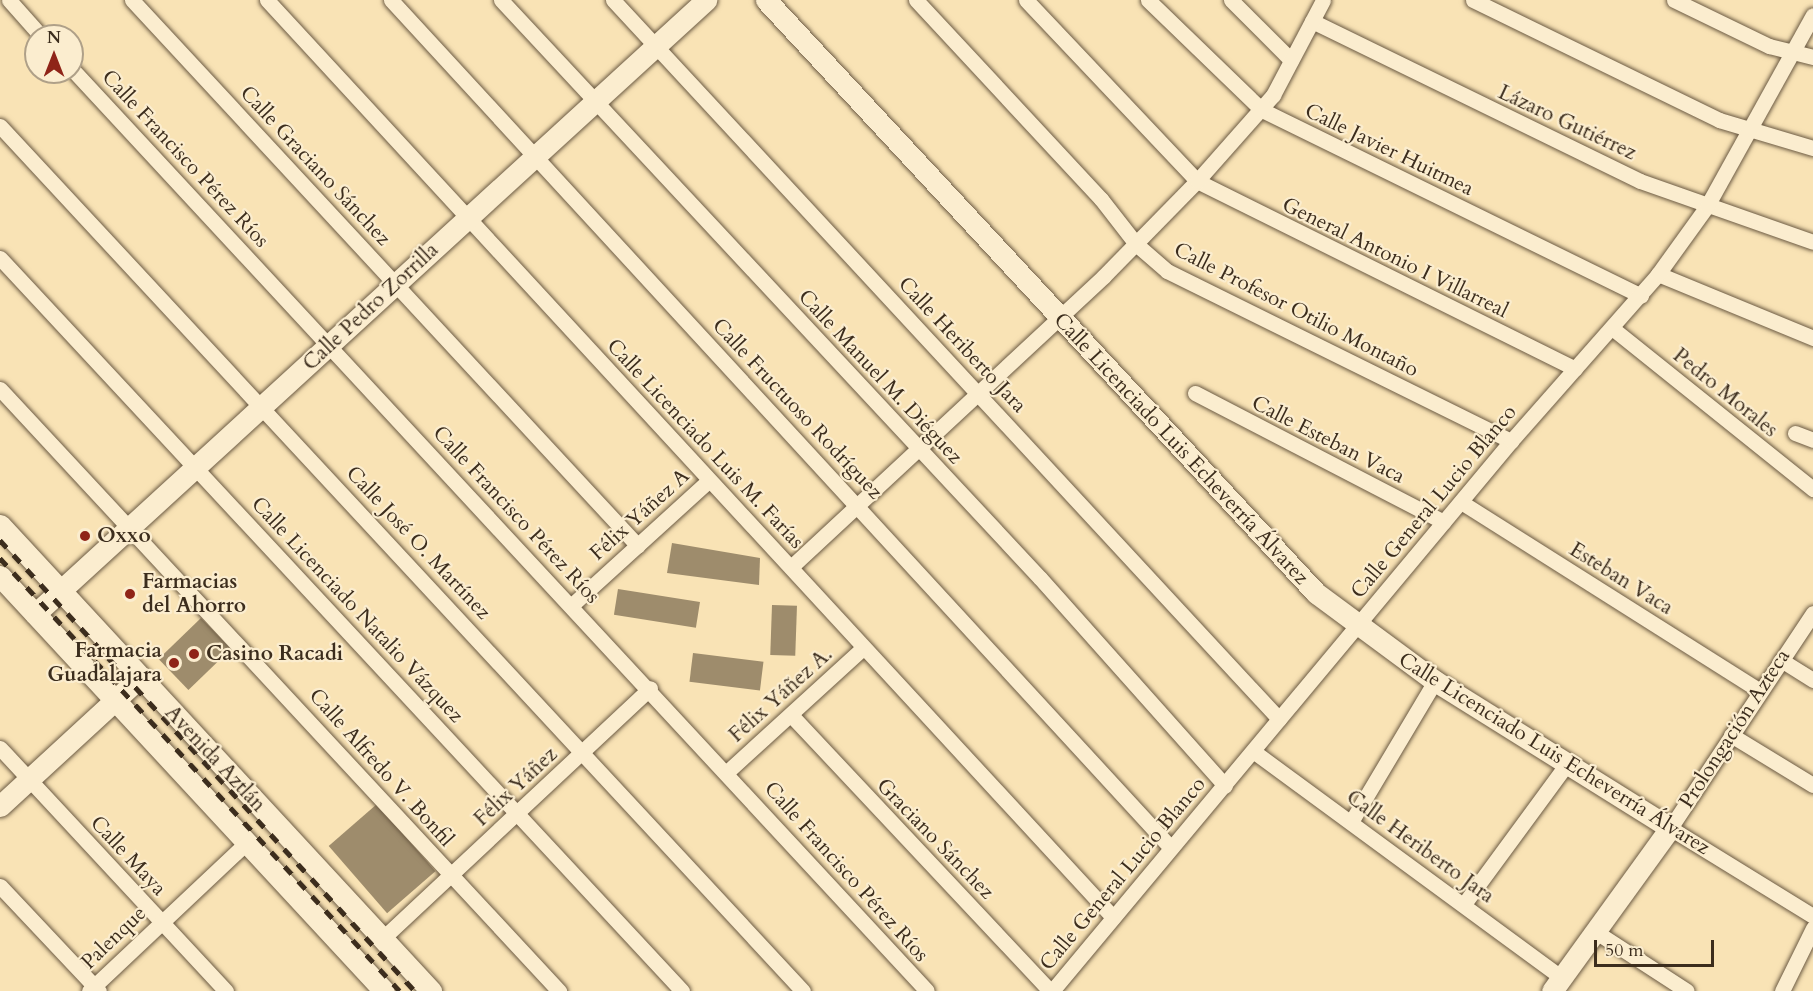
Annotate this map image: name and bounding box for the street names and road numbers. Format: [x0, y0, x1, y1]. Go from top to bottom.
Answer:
street label: Calle Francisco Pérez Ríos [96, 65, 274, 253]
street label: Lázaro Gutiérrez [1494, 80, 1640, 166]
street label: Calle Graciano Sánchez [234, 81, 396, 251]
street label: Calle Javier Huitmea [1301, 98, 1477, 202]
street label: General Antonio I Villarreal [1278, 192, 1512, 324]
street label: Calle Profesor Otilio Montaño [1170, 237, 1422, 383]
street label: Calle Pedro Zorrilla [298, 238, 444, 376]
street label: Calle Heriberto Jara [893, 272, 1031, 418]
street label: Calle Manuel M. Diéguez [793, 285, 967, 469]
street label: Calle Licenciado Luis Echeverría Álvarez [1048, 308, 1314, 590]
street label: Calle Fructuoso Rodríguez [707, 313, 887, 505]
street label: Calle Licenciado Luis M. Farías [601, 334, 809, 554]
street label: Pedro Morales [1668, 343, 1782, 443]
street label: Calle Esteban Vaca [1247, 391, 1409, 489]
street label: Calle General Lucio Blanco [1346, 400, 1522, 604]
street label: Calle Francisco Pérez Ríos [427, 421, 605, 609]
street label: Calle José O. Martínez [340, 461, 496, 625]
street label: Félix Yáñez A [585, 464, 695, 566]
street label: Calle Licenciado Natalio Vázquez [246, 492, 468, 728]
street label: Esteban Vaca [1565, 537, 1677, 621]
street label: Félix Yáñez A. [724, 642, 838, 748]
street label: Prolongación Azteca [1674, 645, 1796, 813]
street label: Calle Licenciado Luis Echeverría Álvarez [1394, 647, 1714, 861]
street label: Calle Alfredo V. Bonfil [303, 684, 459, 852]
street label: Avenida Aztlán [159, 701, 271, 817]
street label: Félix Yáñez [469, 742, 563, 832]
street label: Calle General Lucio Blanco [1035, 772, 1211, 976]
street label: Graciano Sánchez [871, 773, 999, 905]
street label: Calle Francisco Pérez Ríos [758, 777, 934, 967]
street label: Calle Heriberto Jara [1341, 785, 1499, 909]
street label: Calle Maya [85, 811, 171, 901]
street label: Palenque [76, 901, 152, 975]

